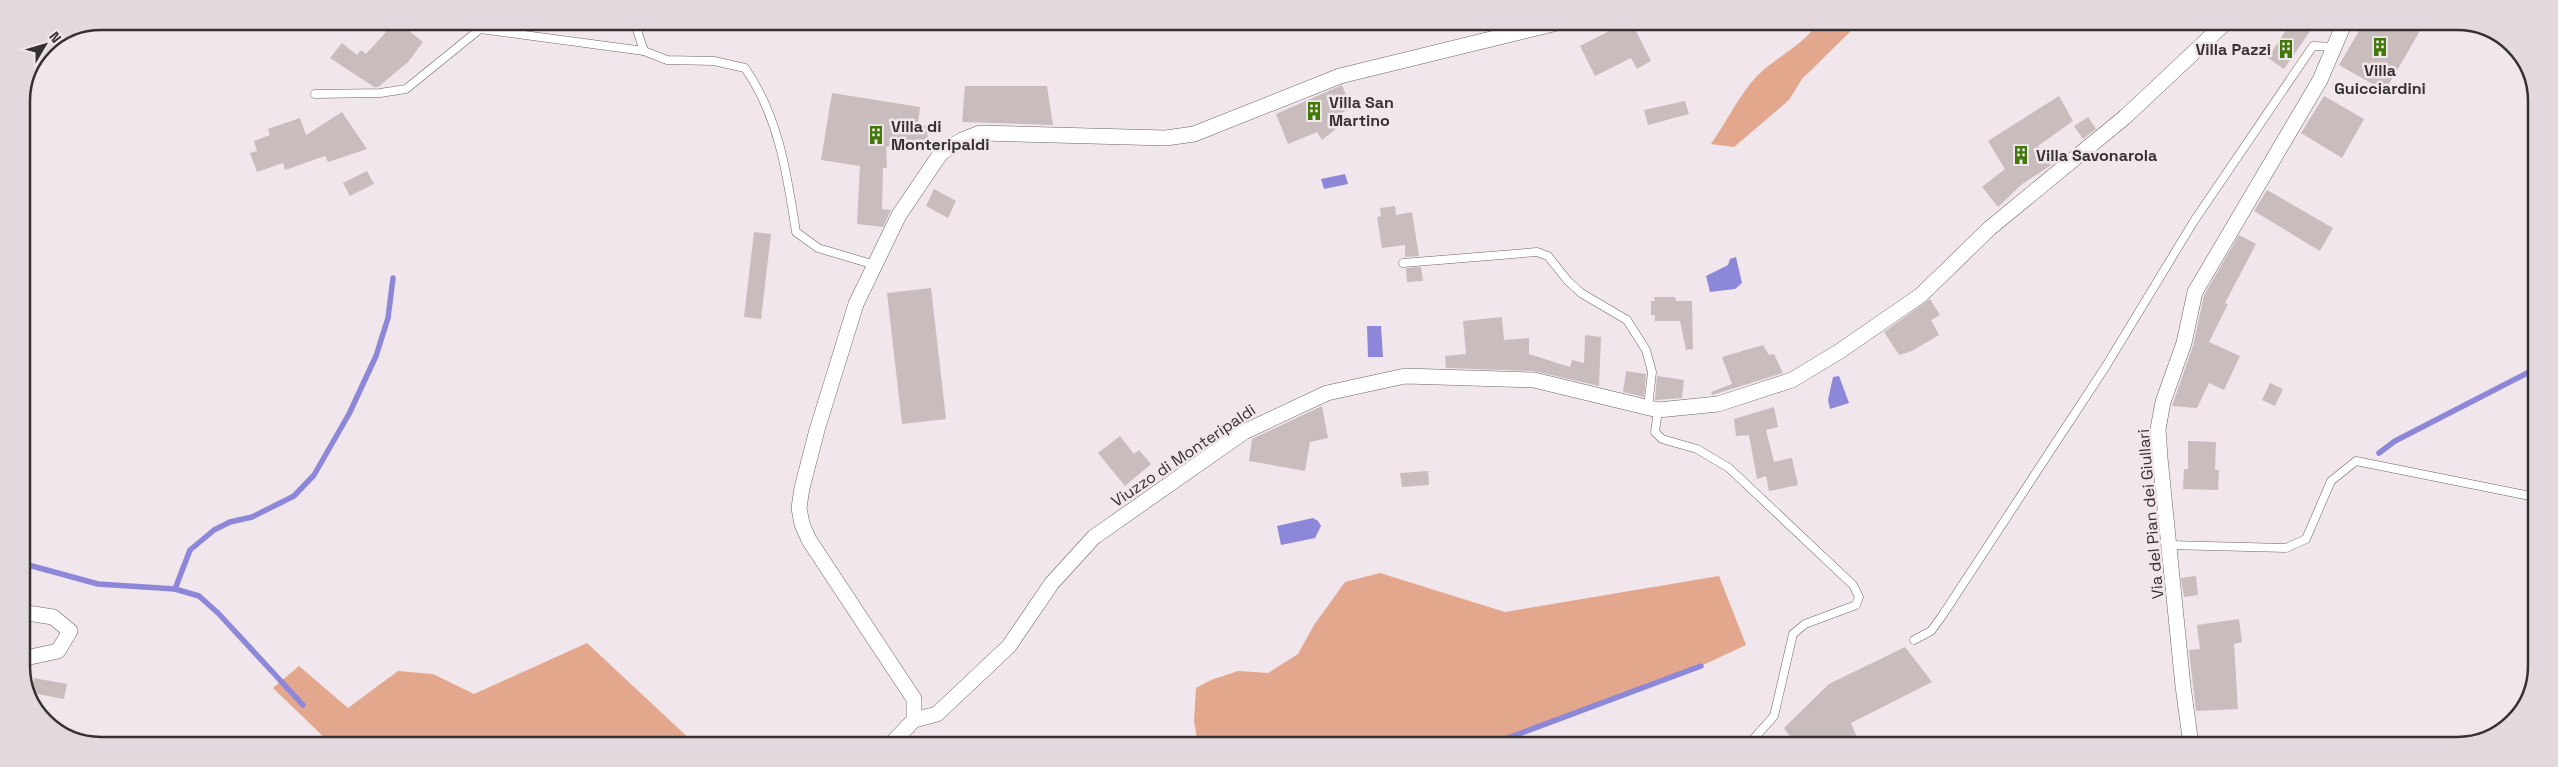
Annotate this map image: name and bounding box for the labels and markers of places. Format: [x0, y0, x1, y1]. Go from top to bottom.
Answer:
building icon: Villa Guicciardini [2369, 36, 2391, 58]
building icon: Villa Pazzi [2275, 38, 2297, 60]
place label: Villa Pazzi [2195, 39, 2271, 60]
place label: Villa Guicciardini [2334, 60, 2426, 99]
place label: Villa San Martino [1329, 92, 1394, 131]
building icon: Villa San Martino [1303, 100, 1325, 122]
place label: Villa di Monteripaldi [891, 116, 990, 155]
building icon: Villa di Monteripaldi [865, 124, 887, 146]
building icon: Villa Savonarola [2010, 144, 2032, 166]
place label: Villa Savonarola [2036, 145, 2157, 166]

